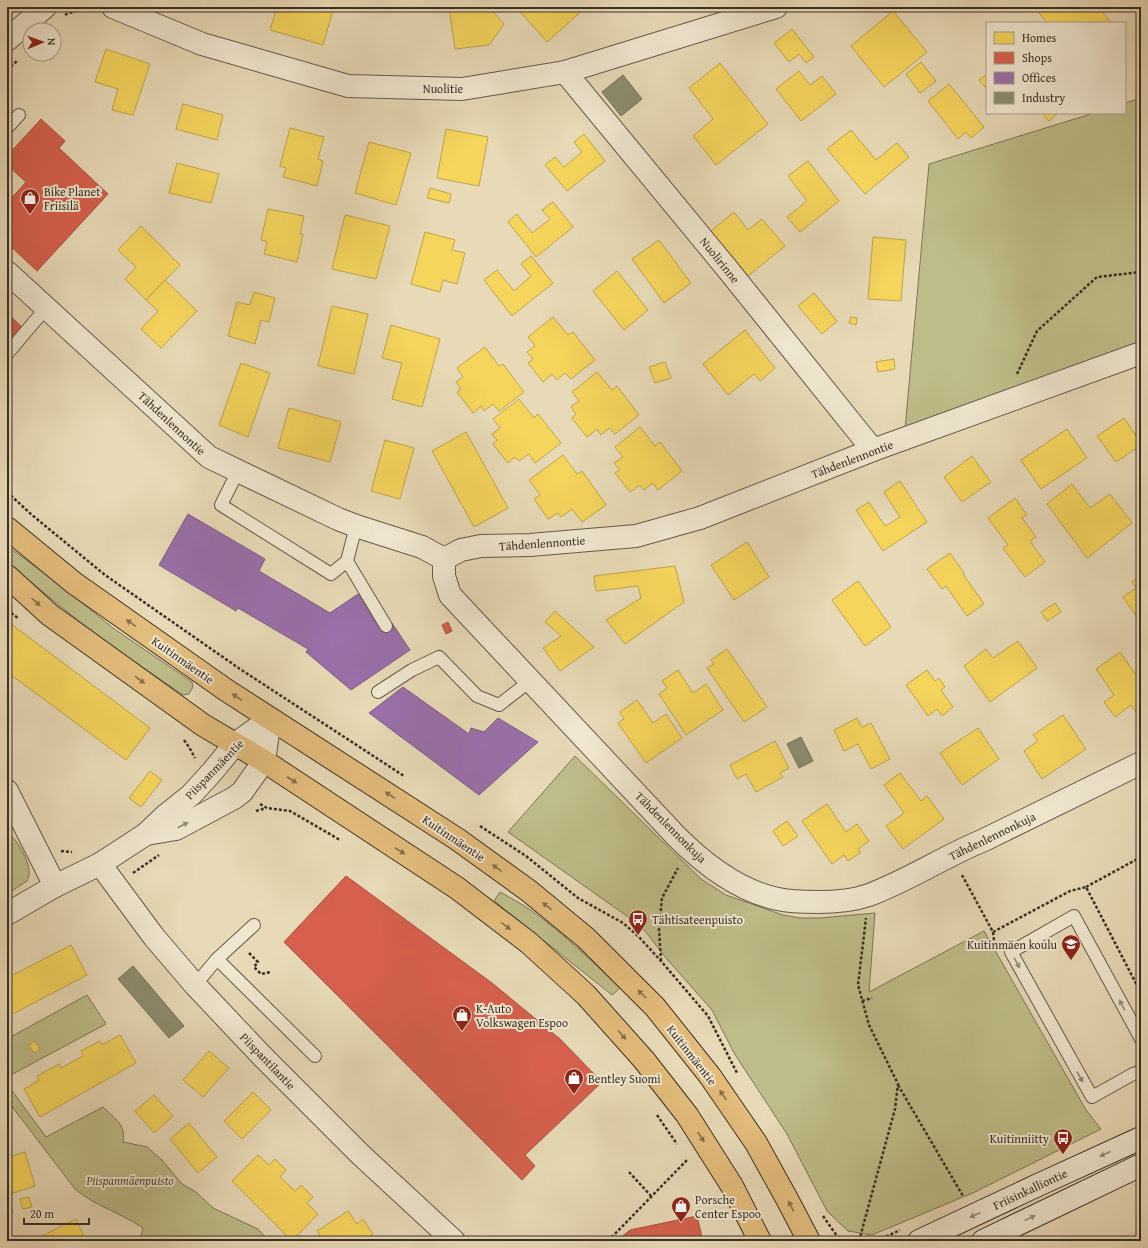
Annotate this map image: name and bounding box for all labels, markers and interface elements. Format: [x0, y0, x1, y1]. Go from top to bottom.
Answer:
north arrow [22, 22, 62, 62]
legend [986, 22, 1126, 114]
text: Homes [1022, 29, 1057, 46]
text: N [44, 38, 60, 46]
text: Shops [1022, 49, 1052, 66]
text: Offices [1022, 69, 1056, 86]
street label: Nuolitie [423, 80, 464, 97]
text: Industry [1022, 89, 1065, 106]
place label: Bike Planet Friisilä [44, 183, 101, 214]
shop icon: Bike Planet Friisilä [19, 187, 41, 215]
street label: Nuolirinne [696, 233, 744, 287]
street label: Tähdenlennontie [135, 387, 210, 459]
street label: Tähdenlennontie [809, 435, 896, 482]
street label: Tähdenlennontie [498, 531, 586, 554]
one-way arrow [31, 597, 41, 607]
one-way arrow [126, 619, 136, 627]
street label: Kuitinmäentie [148, 632, 218, 688]
one-way arrow [135, 675, 146, 684]
one-way arrow [231, 694, 243, 701]
street label: Piispanmäentie [181, 735, 247, 803]
one-way arrow [286, 776, 297, 784]
street label: Tähdenlennonkuja [631, 787, 711, 867]
one-way arrow [384, 792, 395, 799]
street label: Tähdenlennonkuja [946, 807, 1039, 864]
street label: Kuitinmäentie [419, 811, 489, 865]
one-way arrow [178, 822, 189, 829]
one-way arrow [395, 847, 405, 855]
one-way arrow [492, 864, 503, 872]
one-way arrow [541, 902, 552, 910]
bus stop icon: Tähtisateenpuisto [627, 908, 649, 936]
place label: Tähtisateenpuisto [652, 911, 743, 928]
one-way arrow [501, 922, 512, 930]
school or university icon: Kuitinmäen koulu [1060, 933, 1082, 961]
place label: Kuitinmäen koulu [967, 936, 1058, 953]
one-way arrow [1014, 957, 1021, 969]
one-way arrow [637, 989, 647, 999]
one-way arrow [1119, 999, 1126, 1011]
place label: K-Auto Volkswagen Espoo [476, 1000, 568, 1031]
shop icon: K-Auto Volkswagen Espoo [451, 1004, 473, 1032]
street label: Kuitinmäentie [663, 1021, 721, 1089]
street label: Piispantilantie [236, 1029, 300, 1094]
one-way arrow [617, 1029, 626, 1040]
shop icon: Bentley Suomi [563, 1067, 585, 1095]
place label: Bentley Suomi [588, 1070, 661, 1087]
one-way arrow [1077, 1071, 1084, 1083]
one-way arrow [719, 1090, 727, 1101]
bus stop icon: Kuitinniitty [1052, 1127, 1074, 1155]
place label: Kuitinniitty [990, 1130, 1049, 1147]
one-way arrow [697, 1132, 705, 1142]
one-way arrow [1100, 1151, 1111, 1157]
street label: Friisinkalliontie [990, 1164, 1070, 1214]
park label: Piispanmäenpuisto [85, 1172, 174, 1189]
place label: Porsche Center Espoo [695, 1191, 761, 1222]
shop icon: Porsche Center Espoo [670, 1195, 692, 1223]
scale bar [24, 1200, 89, 1226]
one-way arrow [788, 1200, 794, 1212]
text: 20 m [30, 1205, 54, 1222]
one-way arrow [969, 1212, 981, 1218]
one-way arrow [1025, 1215, 1036, 1221]

